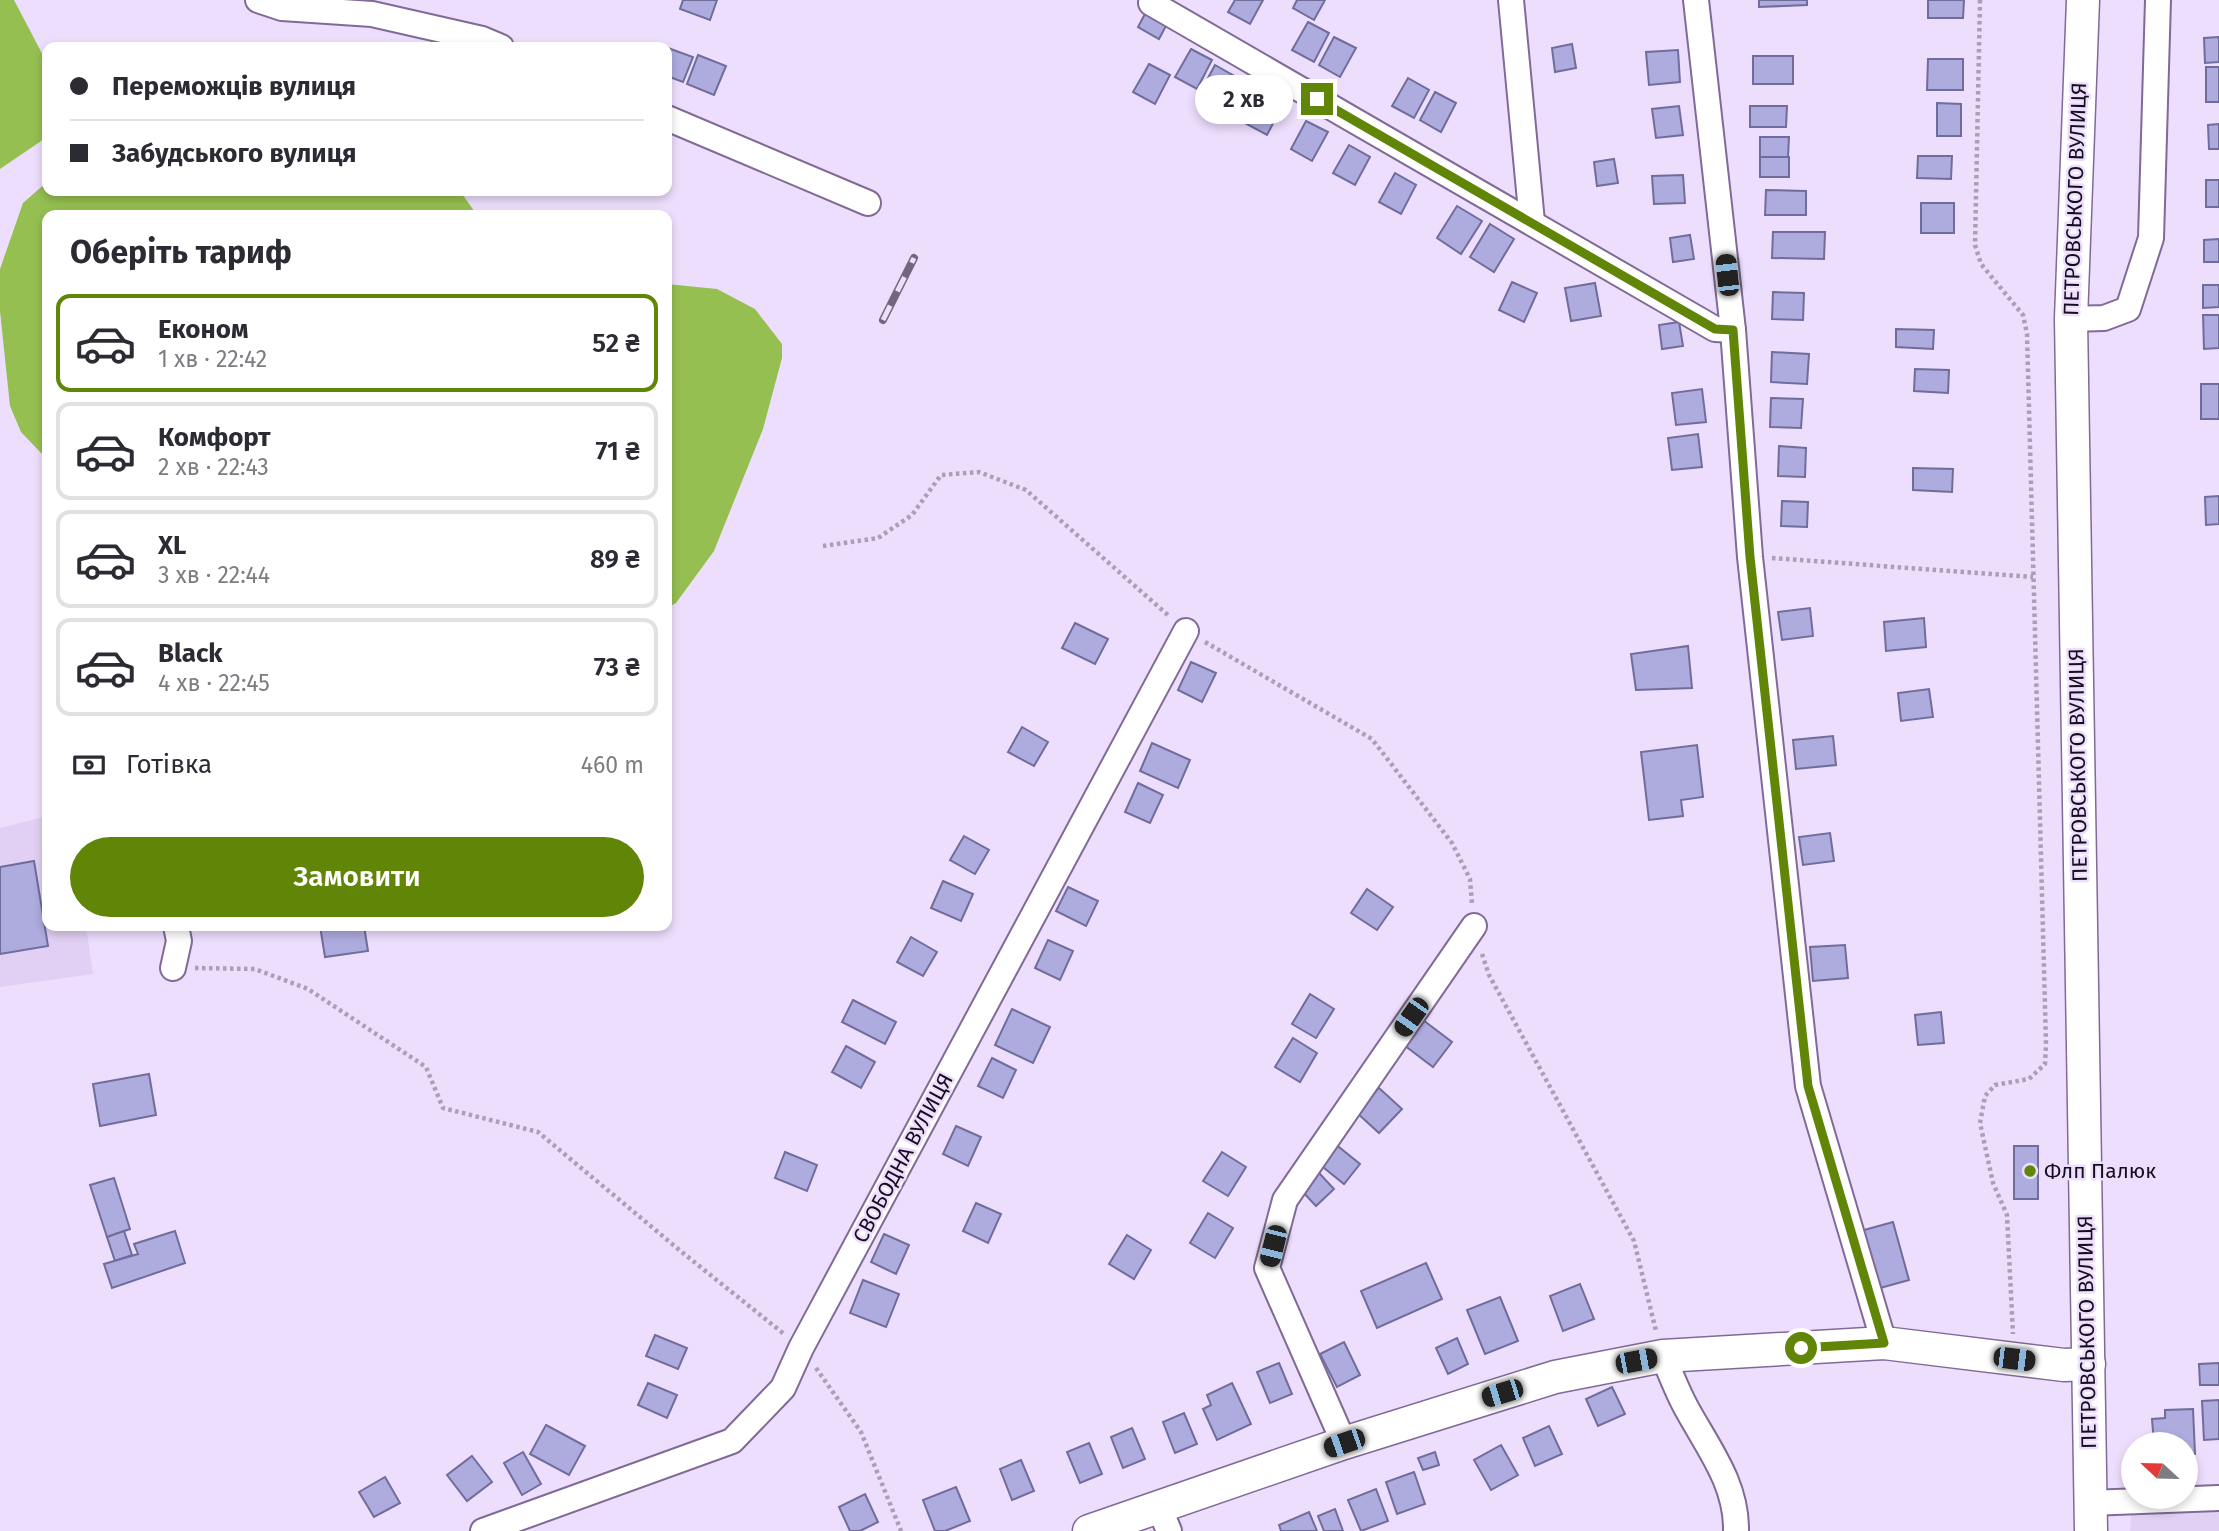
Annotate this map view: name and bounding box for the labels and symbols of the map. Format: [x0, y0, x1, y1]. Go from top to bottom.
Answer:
callout: 2 хв [1194, 74, 1292, 124]
street label: ПЕТРОВСЬКОГО ВУЛИЦЯ [2058, 82, 2092, 316]
route end [1301, 83, 1333, 115]
car [1715, 253, 1740, 297]
street label: ПЕТРОВСЬКОГО ВУЛИЦЯ [2063, 648, 2093, 882]
car [1391, 994, 1432, 1040]
street label: СВОБОДНА ВУЛИЦЯ [847, 1069, 959, 1247]
place label: Флп Палюк [2044, 1158, 2156, 1184]
marker: Флп Палюк [2022, 1163, 2038, 1179]
street label: ПЕТРОВСЬКОГО ВУЛИЦЯ [2072, 1215, 2102, 1449]
car [1258, 1223, 1289, 1269]
route start [1785, 1332, 1817, 1364]
car [1992, 1346, 2037, 1372]
car [1614, 1347, 1659, 1375]
car [1479, 1377, 1526, 1409]
car [1321, 1426, 1368, 1460]
north arrow [2121, 1432, 2198, 1508]

